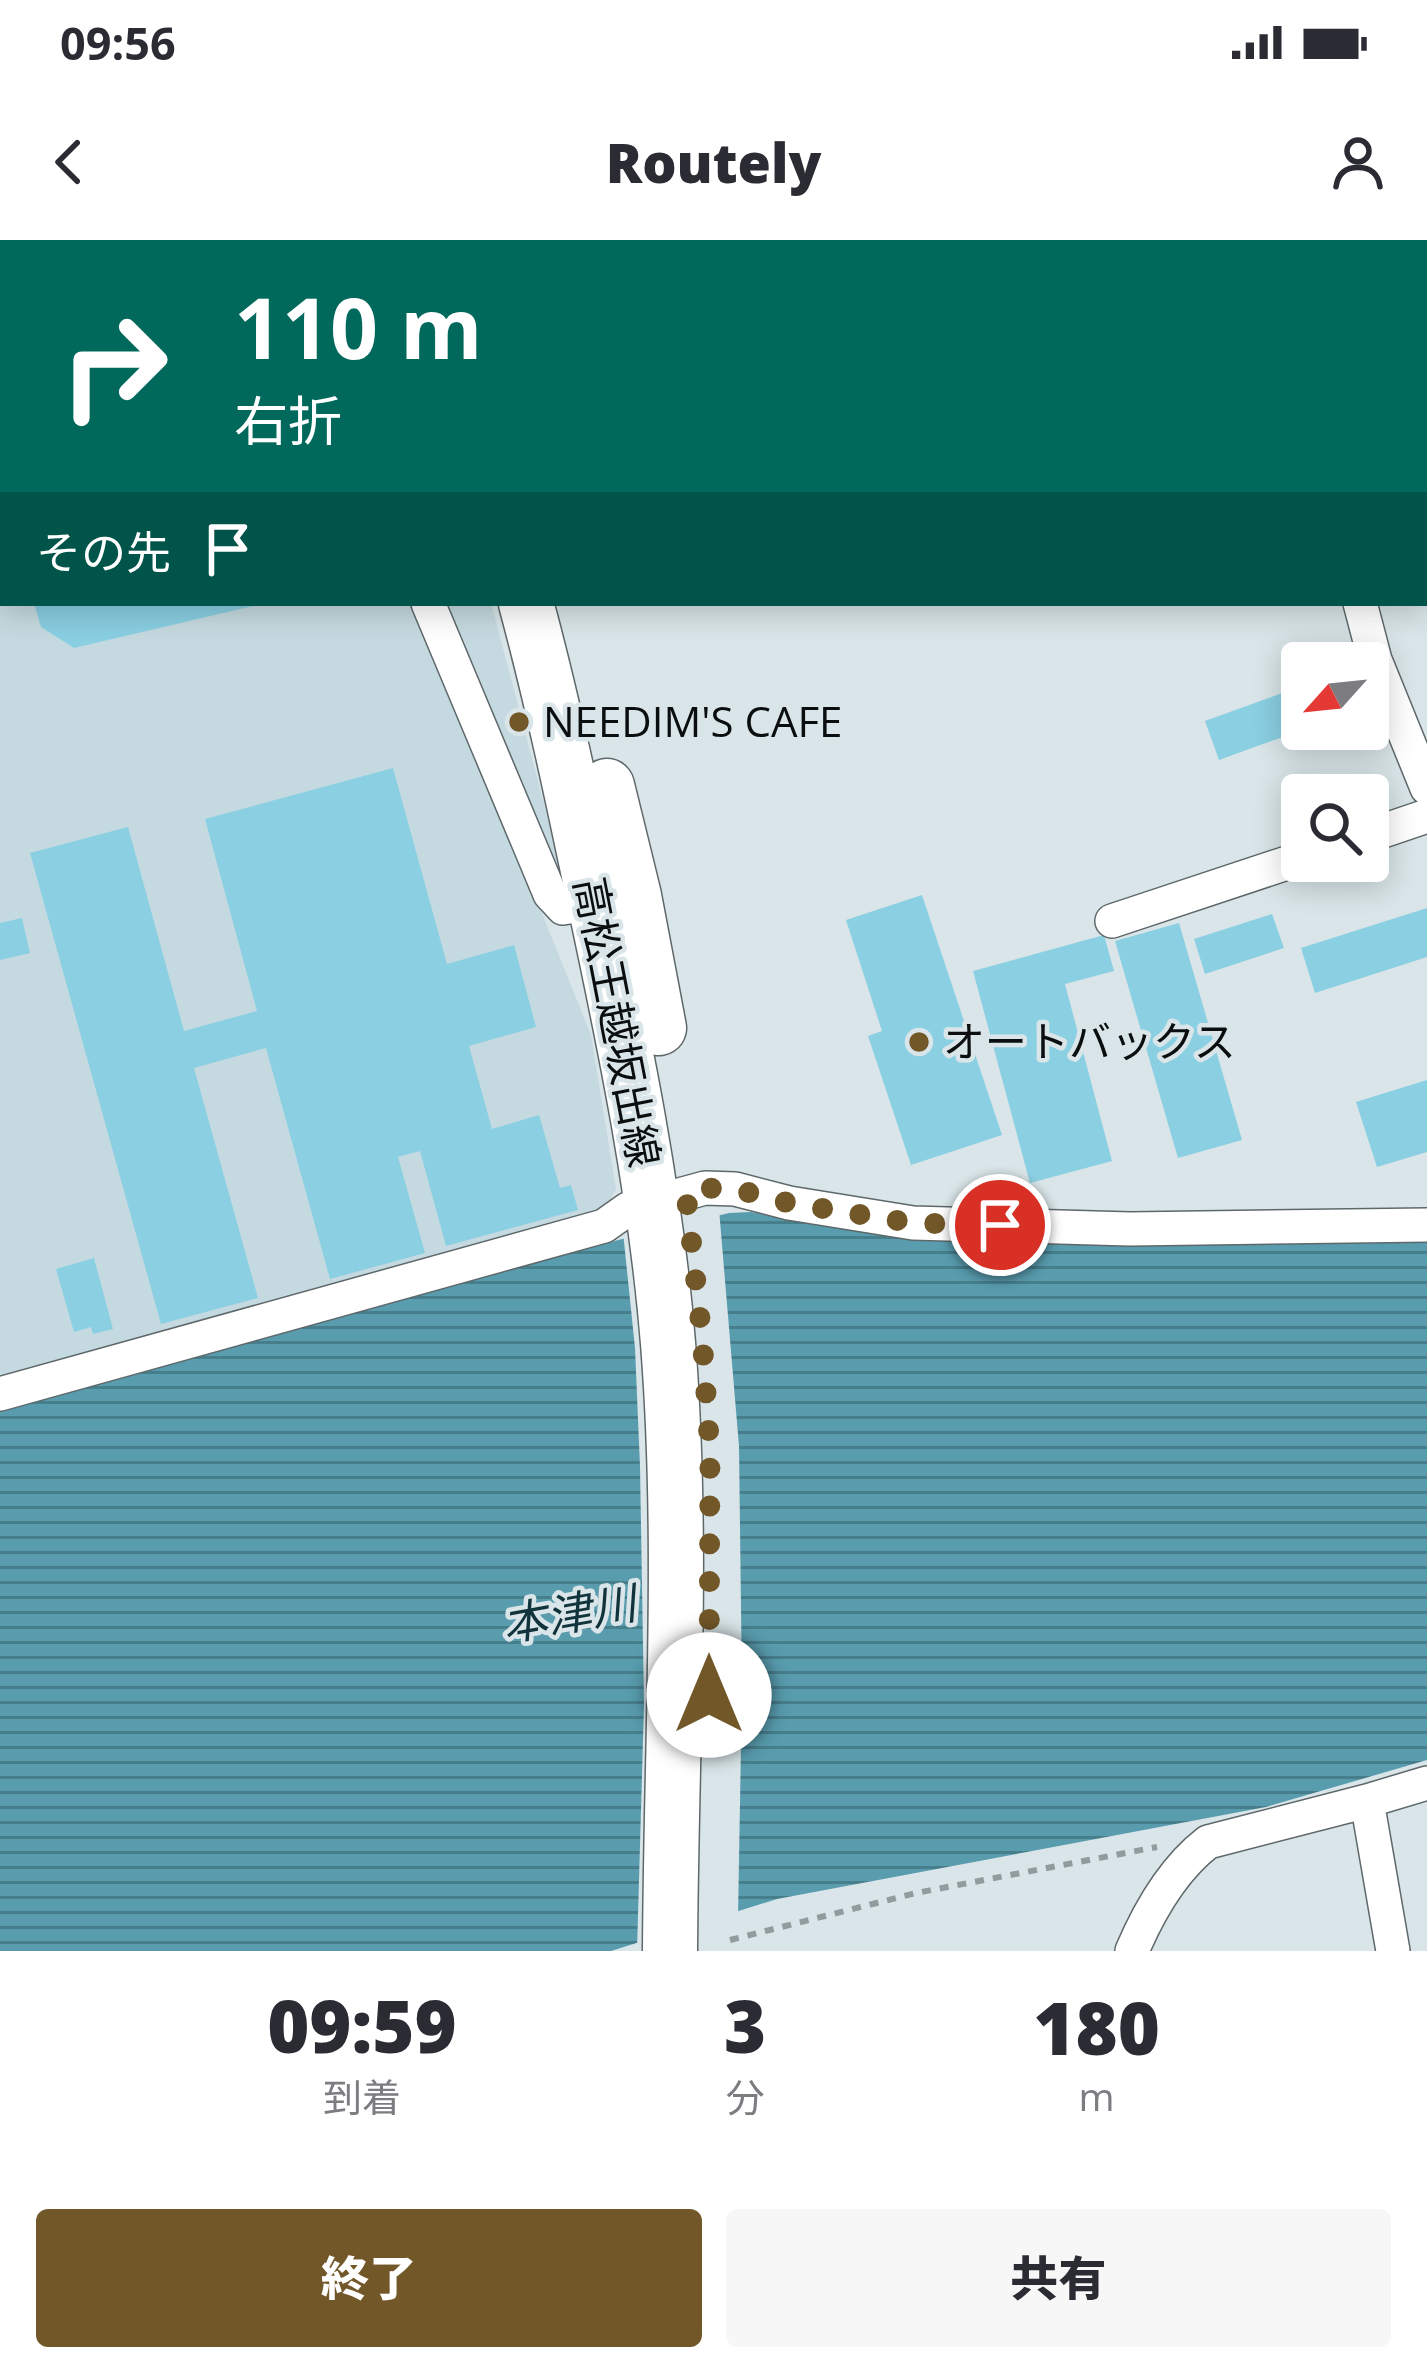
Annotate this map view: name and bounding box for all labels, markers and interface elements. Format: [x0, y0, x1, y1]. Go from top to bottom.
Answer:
text: 09:56 [60, 12, 176, 73]
text: Routely [606, 125, 821, 199]
icon: back [36, 129, 102, 195]
icon: person [1325, 129, 1391, 195]
text: 110 m [234, 269, 482, 384]
icon: right [36, 288, 192, 444]
text: 右折 [234, 383, 342, 457]
icon: arrive [195, 516, 261, 582]
text: その先 [36, 521, 171, 582]
north arrow [1281, 642, 1389, 750]
map controls [1281, 642, 1389, 882]
place label: NEEDIM'S CAFE [543, 692, 842, 749]
marker: NEEDIM'S CAFE [506, 709, 532, 735]
button: search [1281, 774, 1389, 882]
street label: 高松王越坂出線 [562, 872, 674, 1171]
place label: オートバックス [943, 1012, 1236, 1069]
marker: オートバックス [906, 1029, 932, 1055]
pin [949, 1174, 1051, 1276]
icon: arrive [967, 1192, 1033, 1258]
water label: 本津川 [497, 1570, 644, 1654]
position arrow [646, 1632, 772, 1758]
text: 09:59 [267, 1976, 457, 2074]
text: 3 [724, 1976, 766, 2074]
text: 180 [1033, 1978, 1160, 2076]
text: m [1078, 2069, 1115, 2122]
text: 到着 [323, 2070, 401, 2123]
text: 分 [725, 2070, 765, 2123]
button: 終了 [36, 2209, 702, 2347]
button: 共有 [726, 2209, 1391, 2347]

